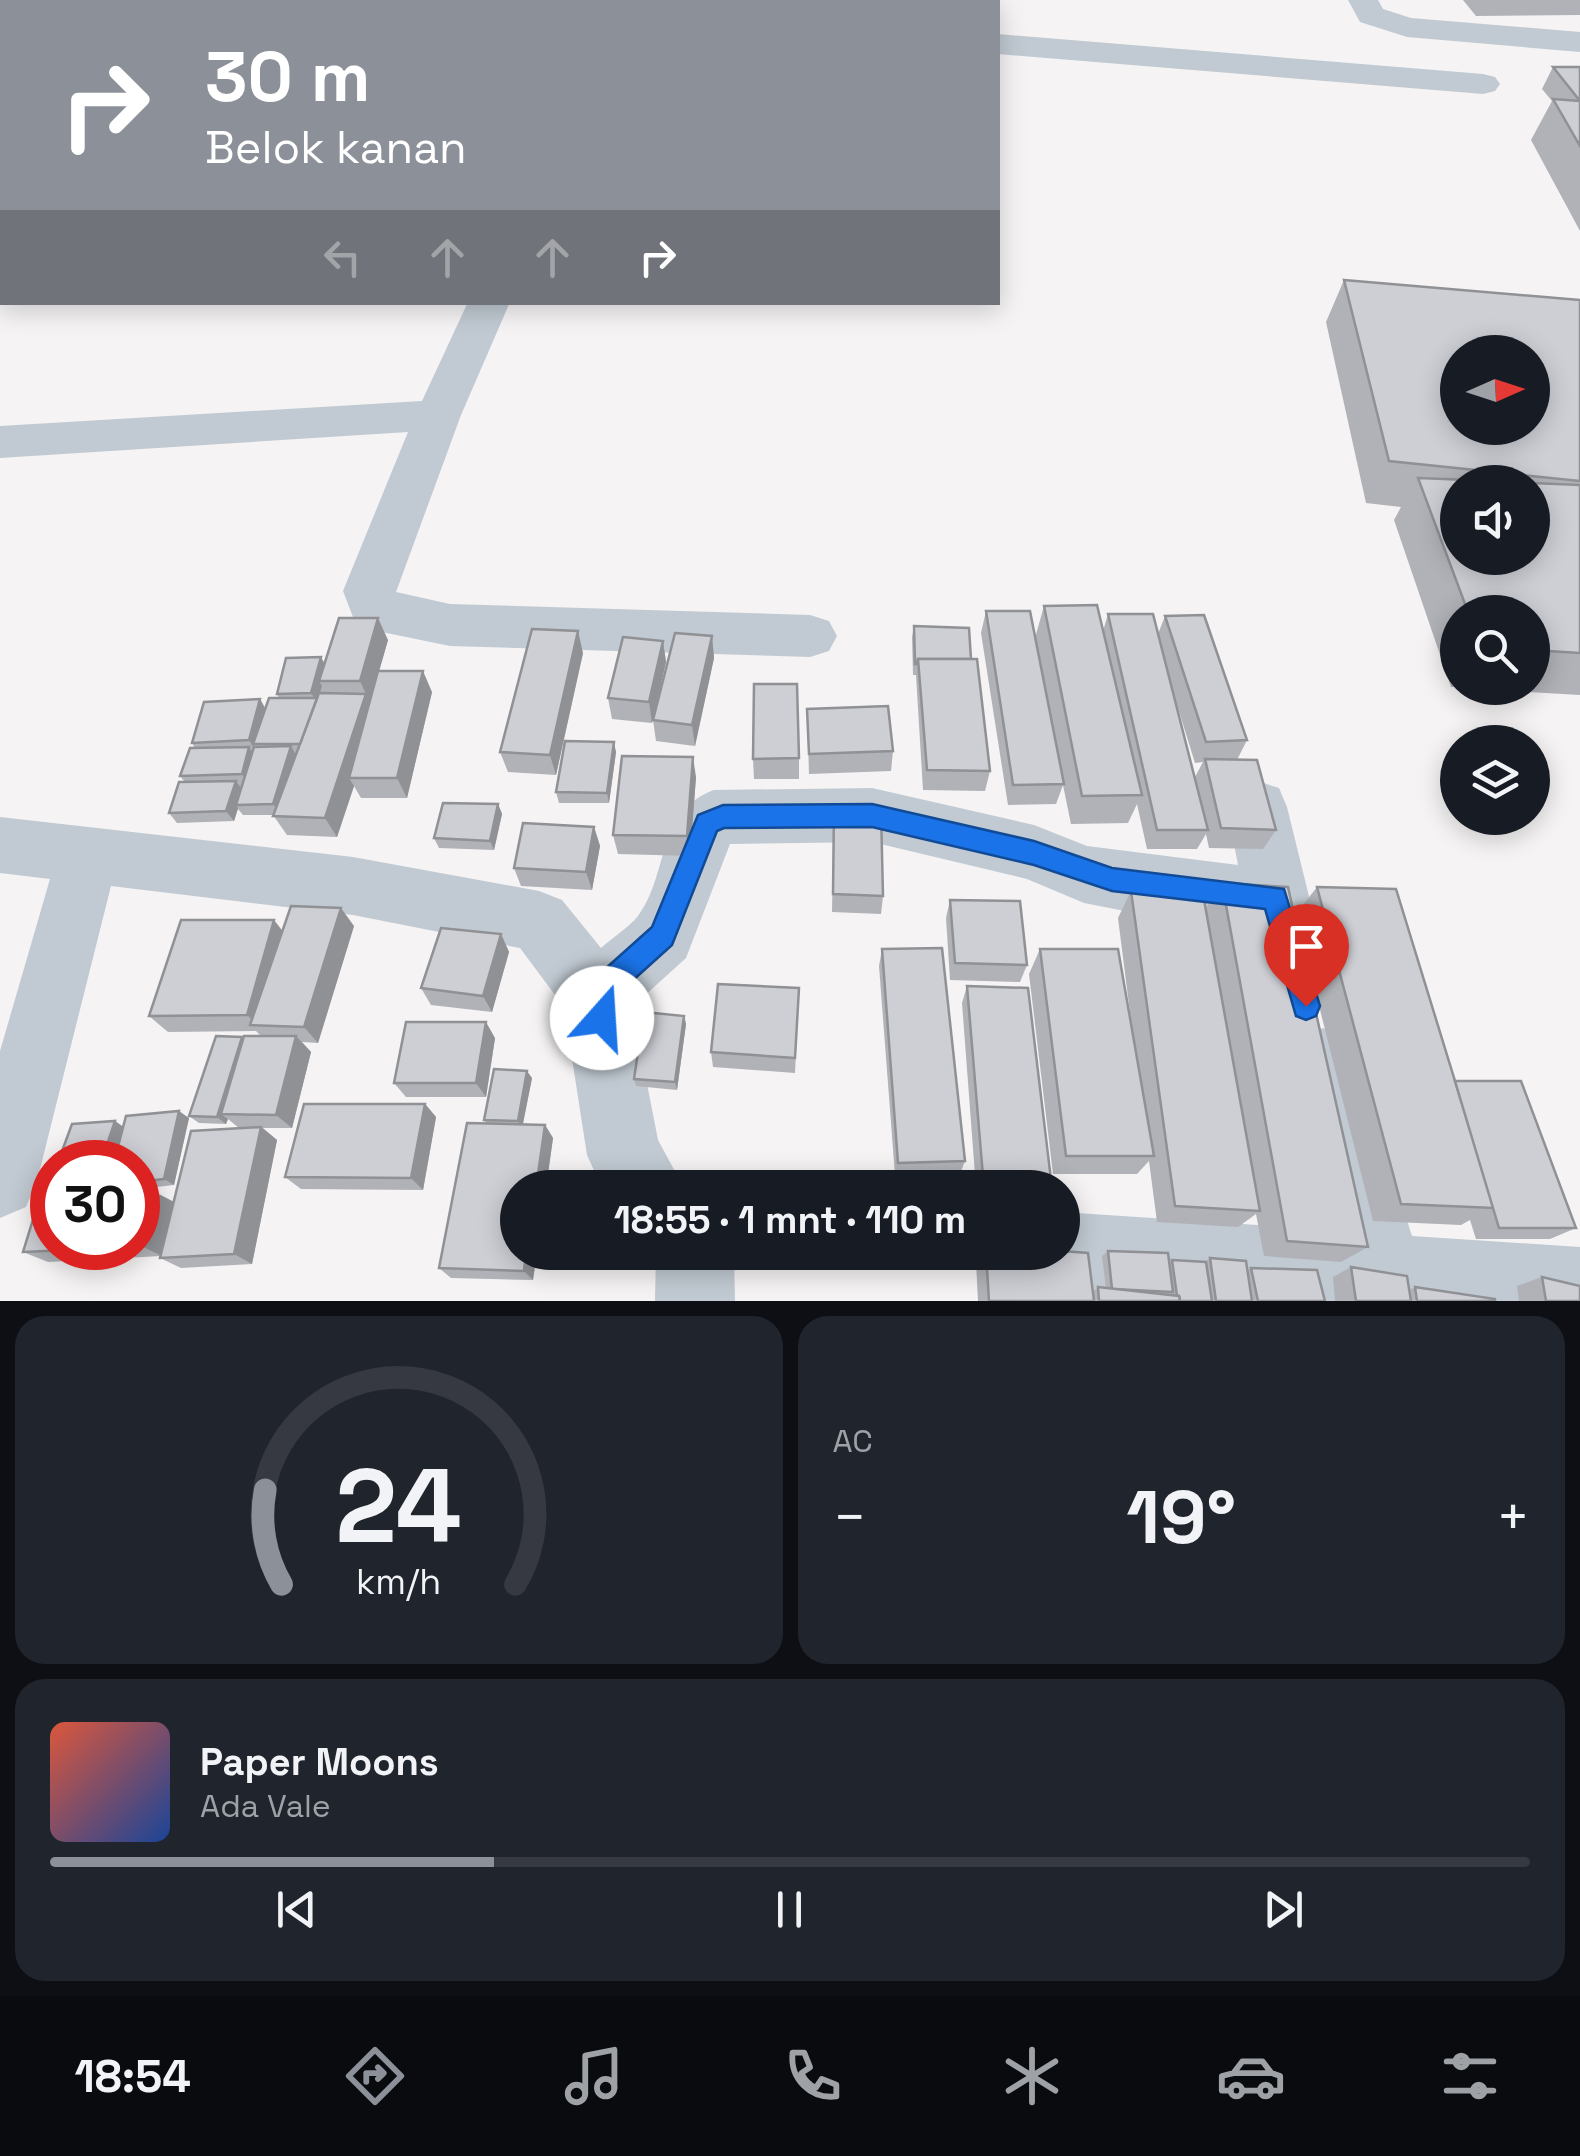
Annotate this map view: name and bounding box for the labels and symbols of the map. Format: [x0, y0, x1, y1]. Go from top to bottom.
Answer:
north arrow [1440, 335, 1550, 445]
pin [1264, 904, 1349, 1007]
position arrow [550, 966, 654, 1070]
speed limit sign: 30 [30, 1140, 160, 1270]

